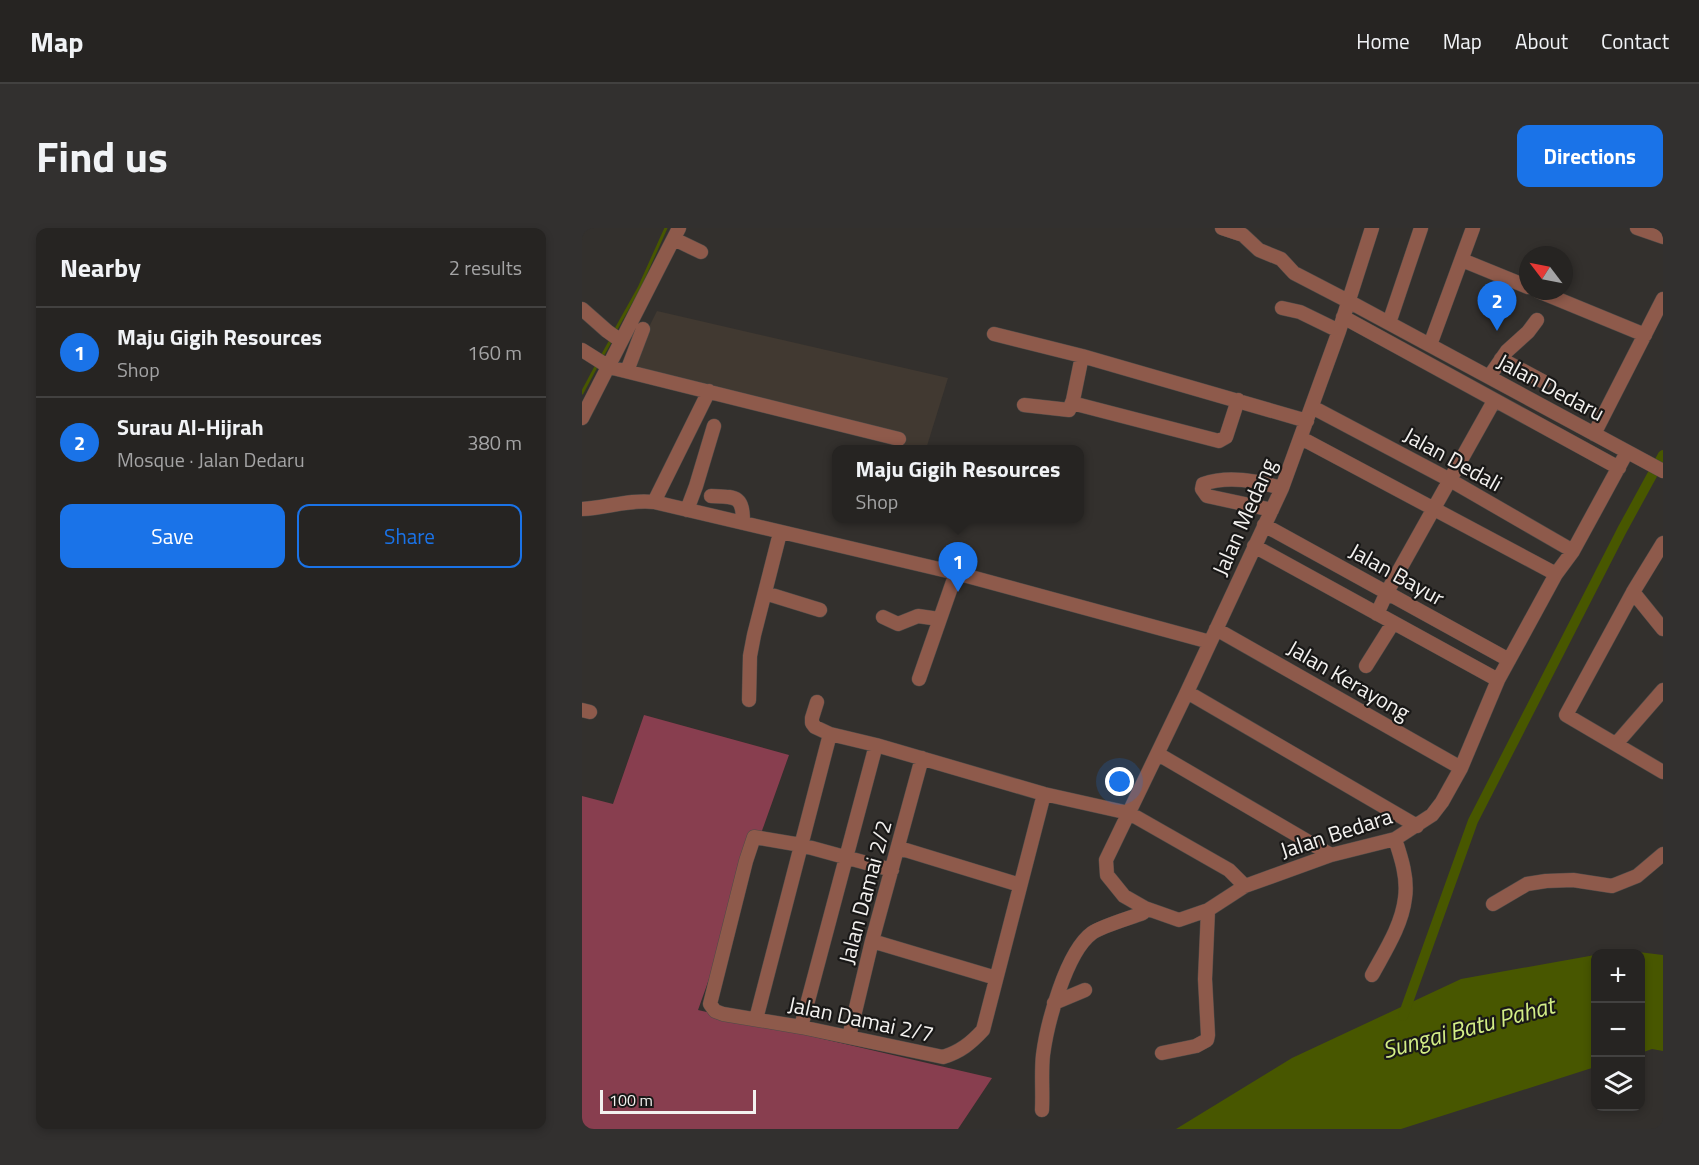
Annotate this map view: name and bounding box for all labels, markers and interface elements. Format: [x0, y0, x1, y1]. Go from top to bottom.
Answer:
text: Map [30, 20, 84, 63]
text: Home [1356, 25, 1410, 57]
text: Map [1443, 25, 1482, 57]
text: About [1515, 25, 1568, 57]
text: Contact [1601, 25, 1669, 57]
text: Find us [36, 124, 168, 188]
button: Directions [1517, 125, 1663, 187]
north arrow [1519, 246, 1573, 300]
text: Nearby [60, 248, 141, 287]
text: 2 results [449, 252, 522, 283]
pin: 2 [1478, 282, 1516, 331]
text: Maju Gigih Resources [117, 320, 322, 354]
text: 1 [74, 337, 85, 368]
text: 160 m [467, 337, 522, 368]
street label: Jalan Dedaru [1491, 344, 1611, 430]
text: Shop [117, 354, 160, 385]
text: Surau Al-Hijrah [117, 410, 264, 444]
street label: Jalan Dedali [1398, 418, 1508, 500]
text: 2 [74, 427, 85, 458]
text: 380 m [467, 427, 522, 458]
text: Mosque · Jalan Dedaru [117, 444, 305, 475]
popup [832, 445, 1084, 523]
text: Maju Gigih Resources [856, 452, 1060, 486]
street label: Jalan Medang [1203, 453, 1285, 581]
text: Shop [856, 486, 898, 517]
button: Save [60, 504, 285, 568]
button: Share [297, 504, 522, 568]
street label: Jalan Bayur [1343, 534, 1451, 614]
pin: 1 [938, 542, 977, 592]
street label: Jalan Kerayong [1281, 631, 1417, 729]
your location [1105, 767, 1134, 796]
street label: Jalan Bedara [1276, 799, 1396, 867]
street label: Jalan Damai 2/2 [829, 816, 901, 968]
map controls [1591, 949, 1645, 1111]
button: + [1591, 949, 1645, 1003]
water label: Sungai Batu Pahat [1378, 986, 1561, 1067]
street label: Jalan Damai 2/7 [785, 987, 937, 1051]
button: − [1591, 1003, 1645, 1057]
button: layers [1591, 1057, 1645, 1111]
scale bar [600, 1087, 756, 1114]
text: 100 m [609, 1088, 653, 1112]

